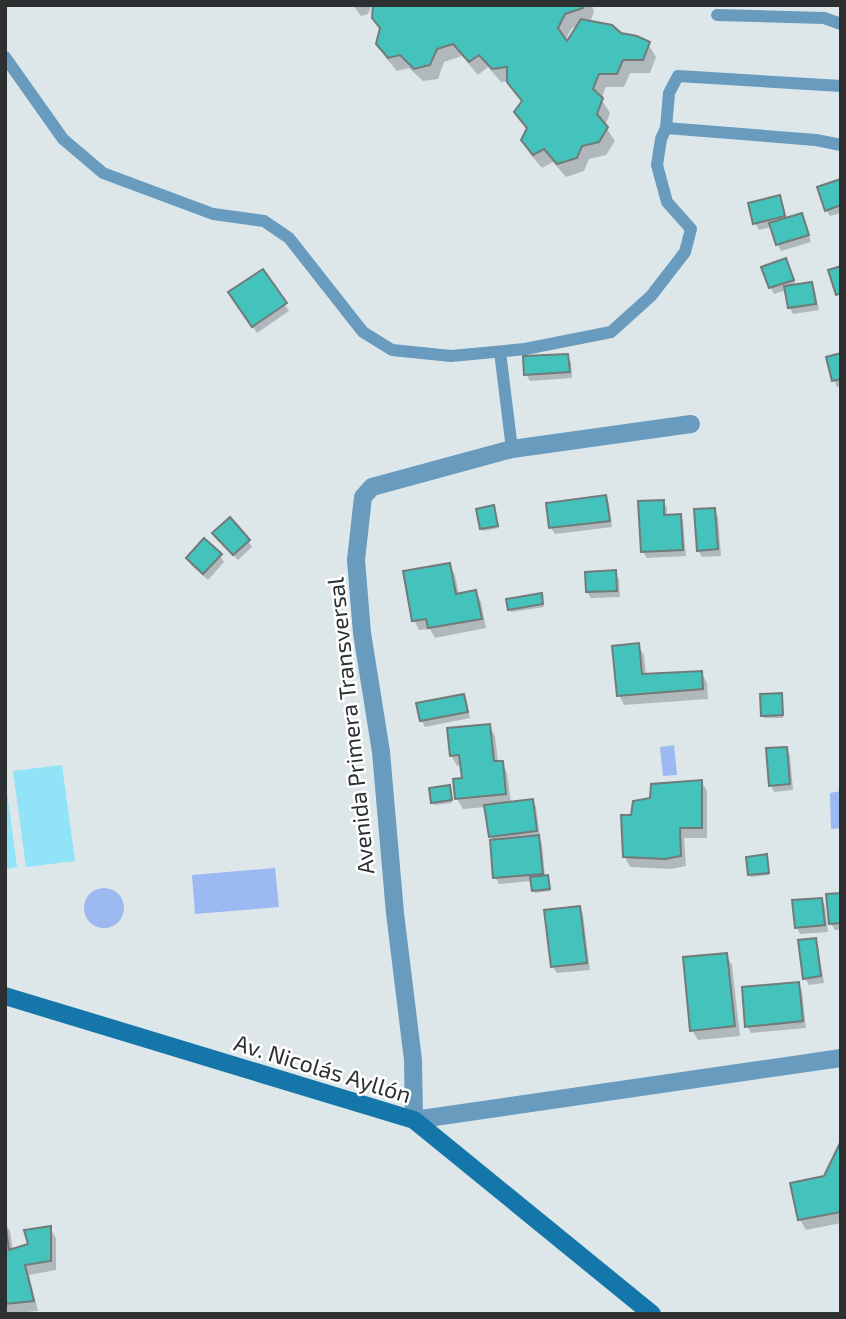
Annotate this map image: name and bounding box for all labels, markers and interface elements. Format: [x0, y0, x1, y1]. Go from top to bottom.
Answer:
street label: Avenida Primera Transversal [320, 576, 380, 876]
street label: Av. Nicolás Ayllón [231, 1028, 415, 1108]

